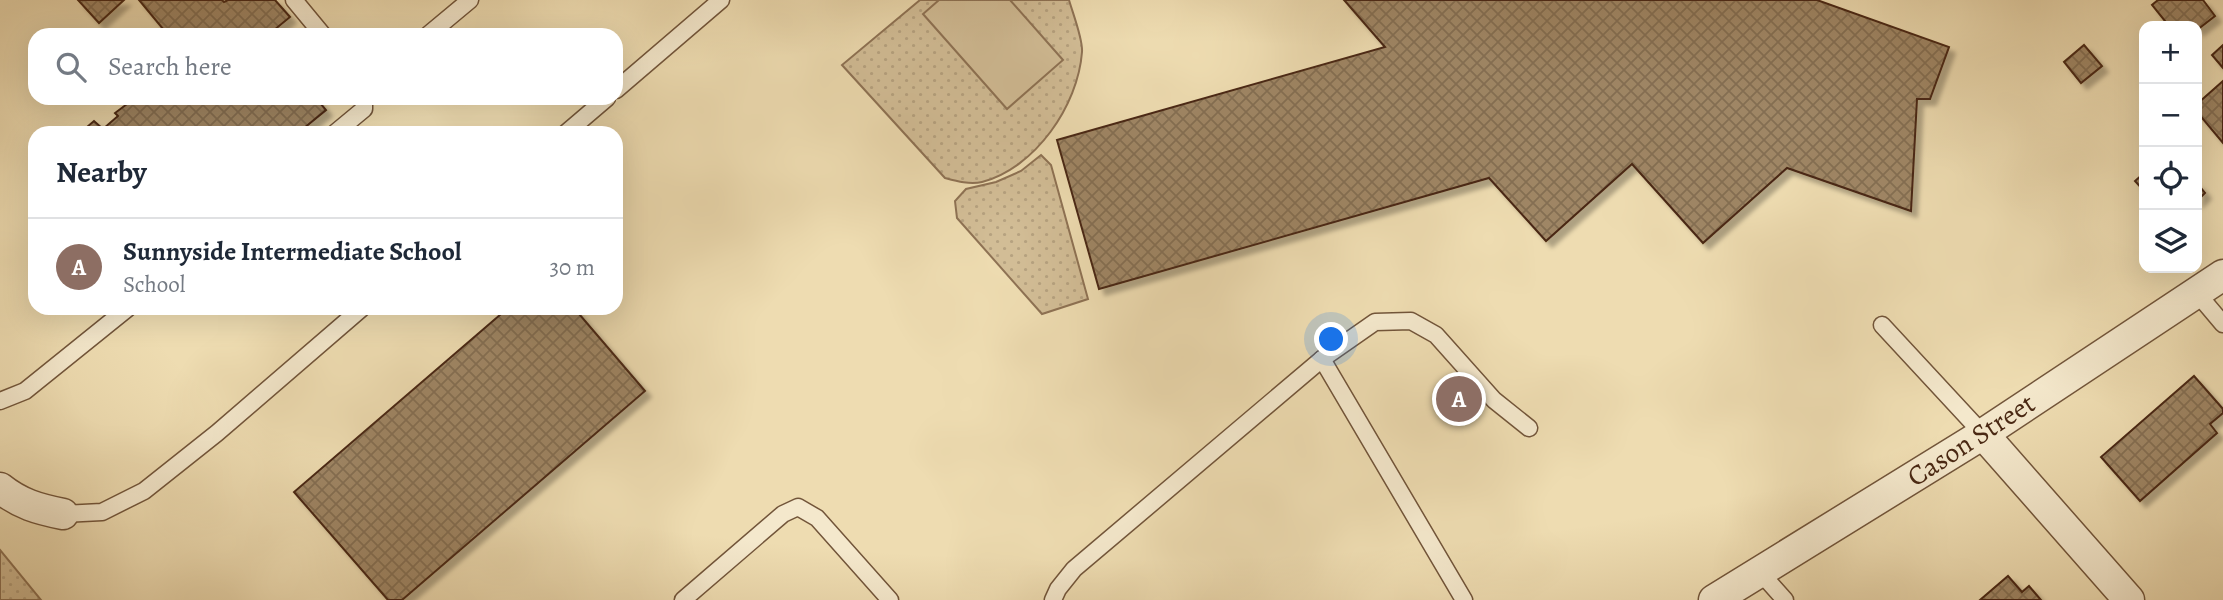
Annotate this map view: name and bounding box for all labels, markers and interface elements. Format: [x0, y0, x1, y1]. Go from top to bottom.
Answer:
map controls [2139, 21, 2202, 273]
button: + [2139, 21, 2202, 84]
search box [28, 28, 623, 105]
icon: search [52, 48, 90, 86]
text: Search here [108, 49, 232, 84]
button: − [2139, 84, 2202, 147]
button: locate [2139, 147, 2202, 210]
text: Nearby [56, 152, 147, 192]
button: layers [2139, 210, 2202, 273]
text: Sunnyside Intermediate School [123, 234, 462, 269]
text: A [72, 252, 86, 283]
text: 30 m [549, 252, 595, 283]
text: School [123, 269, 185, 300]
your location [1314, 322, 1348, 356]
pin: A [1436, 373, 1482, 425]
street label: Cason Street [1900, 384, 2042, 496]

